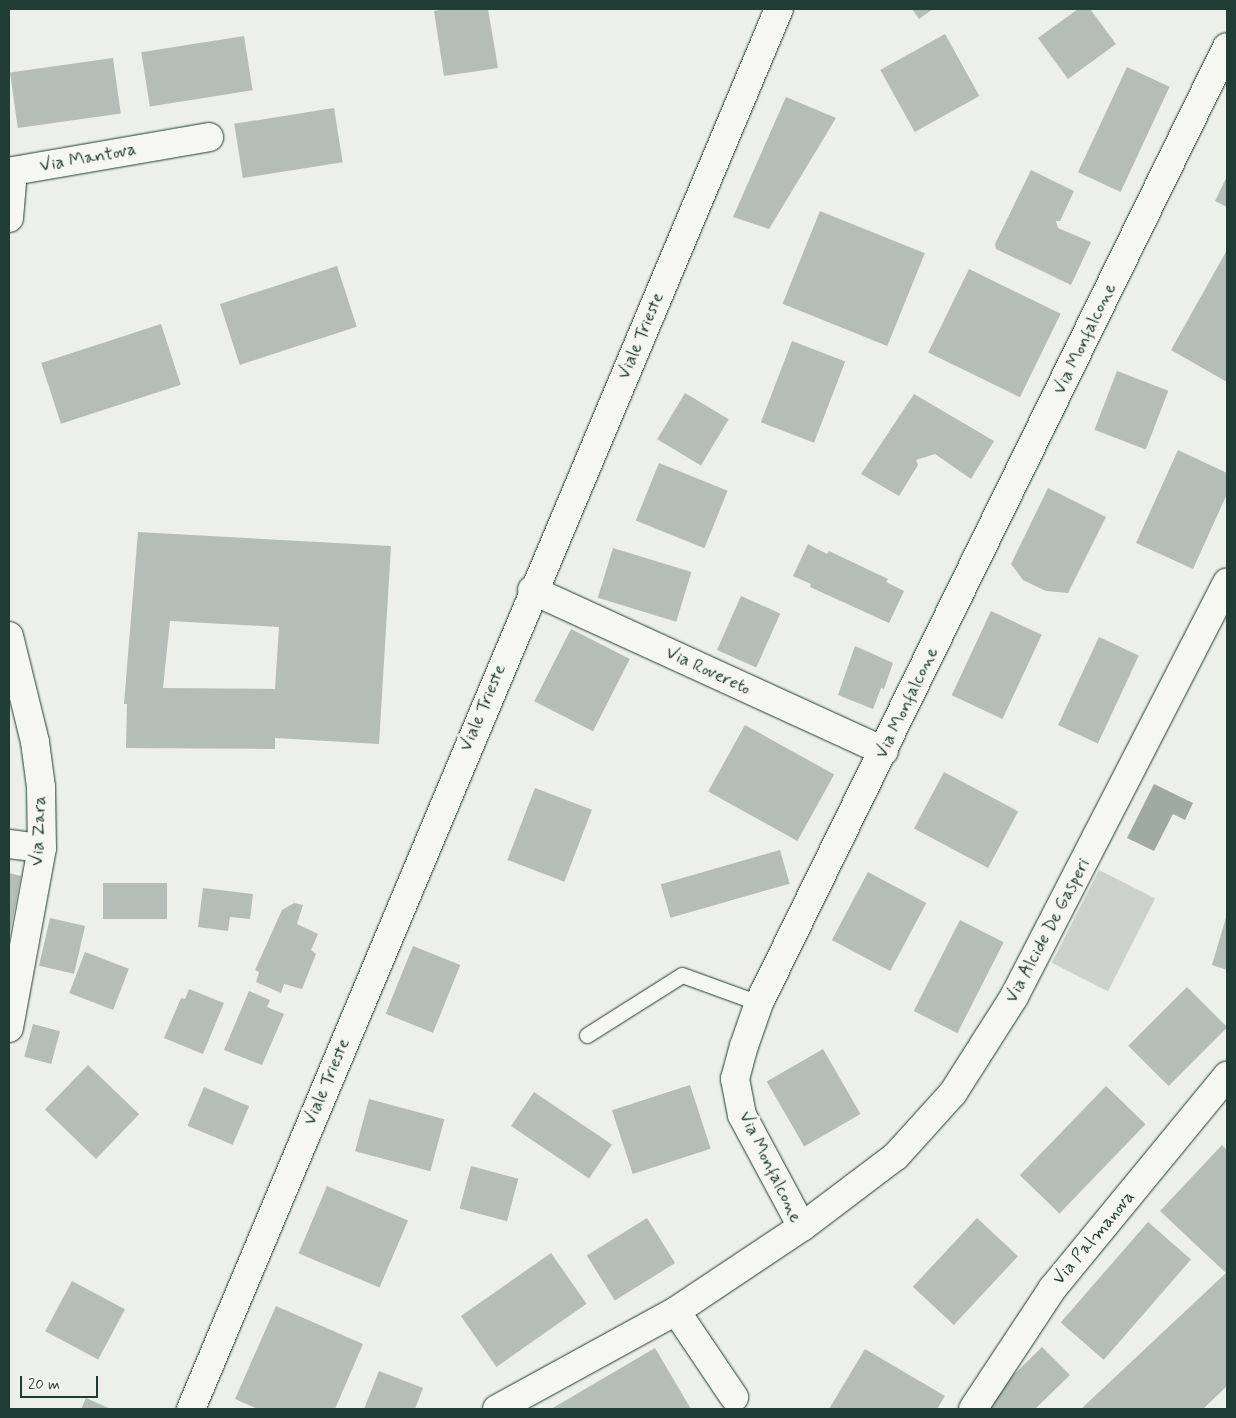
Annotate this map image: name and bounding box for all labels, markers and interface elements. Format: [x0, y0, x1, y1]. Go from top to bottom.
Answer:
street label: Via Mantova [39, 139, 137, 177]
street label: Via Monfalcone [1049, 280, 1121, 398]
street label: Viale Trieste [613, 290, 669, 382]
street label: Via Rovereto [662, 642, 754, 700]
street label: Via Monfalcone [871, 644, 943, 762]
street label: Viale Trieste [455, 662, 511, 754]
street label: Via Zara [26, 797, 52, 865]
street label: Via Alcide De Gasperi [1001, 855, 1095, 1007]
street label: Viale Trieste [299, 1036, 355, 1128]
street label: Via Monfalcone [734, 1108, 806, 1226]
street label: Via Palmanova [1049, 1187, 1139, 1289]
scale bar [22, 1366, 100, 1398]
text: 20 m [28, 1375, 60, 1395]

